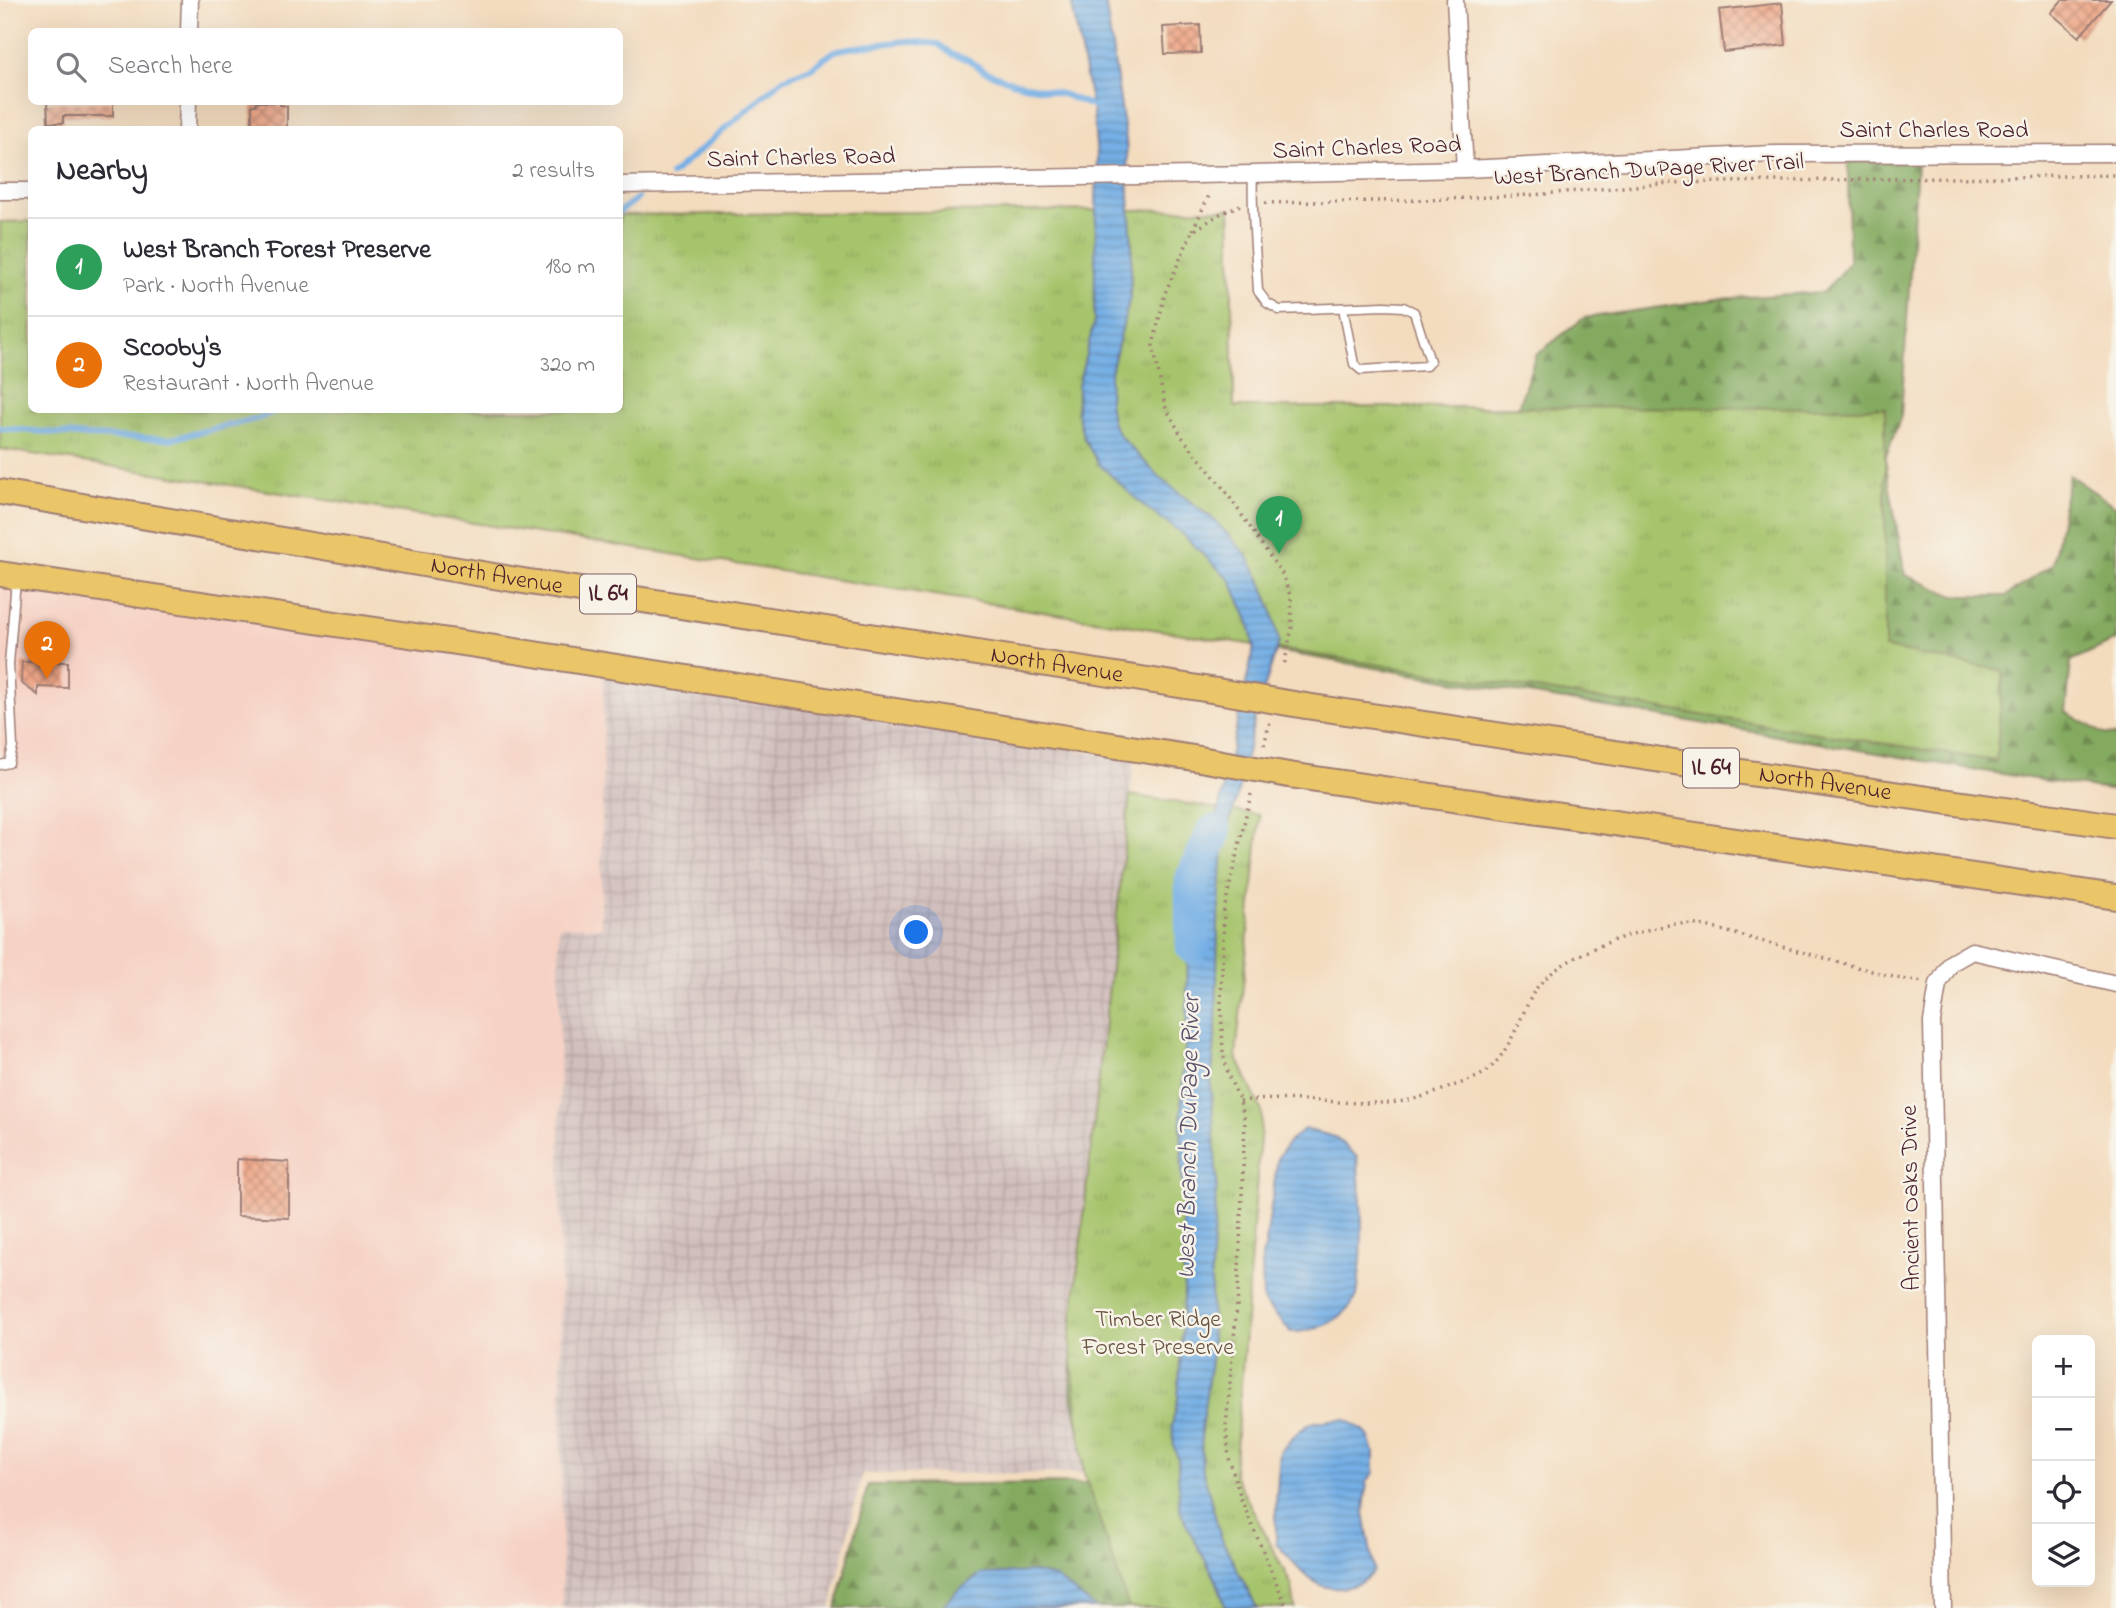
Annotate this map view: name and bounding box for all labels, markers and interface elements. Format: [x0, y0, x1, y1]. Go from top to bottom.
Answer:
search box [28, 28, 623, 105]
icon: search [52, 48, 90, 86]
text: Search here [108, 48, 233, 86]
street label: Saint Charles Road [1840, 114, 2029, 149]
street label: Saint Charles Road [1272, 128, 1462, 170]
street label: Saint Charles Road [706, 140, 896, 178]
street label: West Branch DuPage River Trail [1493, 145, 1805, 197]
text: Nearby [56, 150, 148, 194]
text: 2 results [512, 155, 595, 188]
text: West Branch Forest Preserve [123, 232, 431, 270]
text: 1 [75, 251, 83, 284]
text: 180 m [546, 251, 595, 284]
text: Park · North Avenue [123, 270, 309, 303]
text: Scooby's [123, 330, 222, 368]
text: 2 [73, 349, 85, 382]
text: 320 m [541, 349, 595, 382]
text: Restaurant · North Avenue [123, 368, 374, 401]
pin: 1 [1256, 496, 1302, 554]
street label: North Avenue [428, 548, 566, 605]
road number: IL 64 [580, 574, 636, 614]
pin: 2 [24, 621, 70, 679]
street label: North Avenue [988, 638, 1126, 693]
road number: IL 64 [1683, 748, 1739, 788]
street label: North Avenue [1757, 757, 1894, 811]
your location [899, 915, 933, 949]
water label: West Branch DuPage River [1169, 992, 1212, 1279]
street label: Ancient Oaks Drive [1893, 1105, 1931, 1291]
park label: Timber Ridge Forest Preserve [1081, 1303, 1234, 1366]
map controls [2032, 1335, 2095, 1587]
button: + [2032, 1335, 2095, 1398]
button: − [2032, 1398, 2095, 1461]
button: locate [2032, 1461, 2095, 1524]
button: layers [2032, 1524, 2095, 1587]

